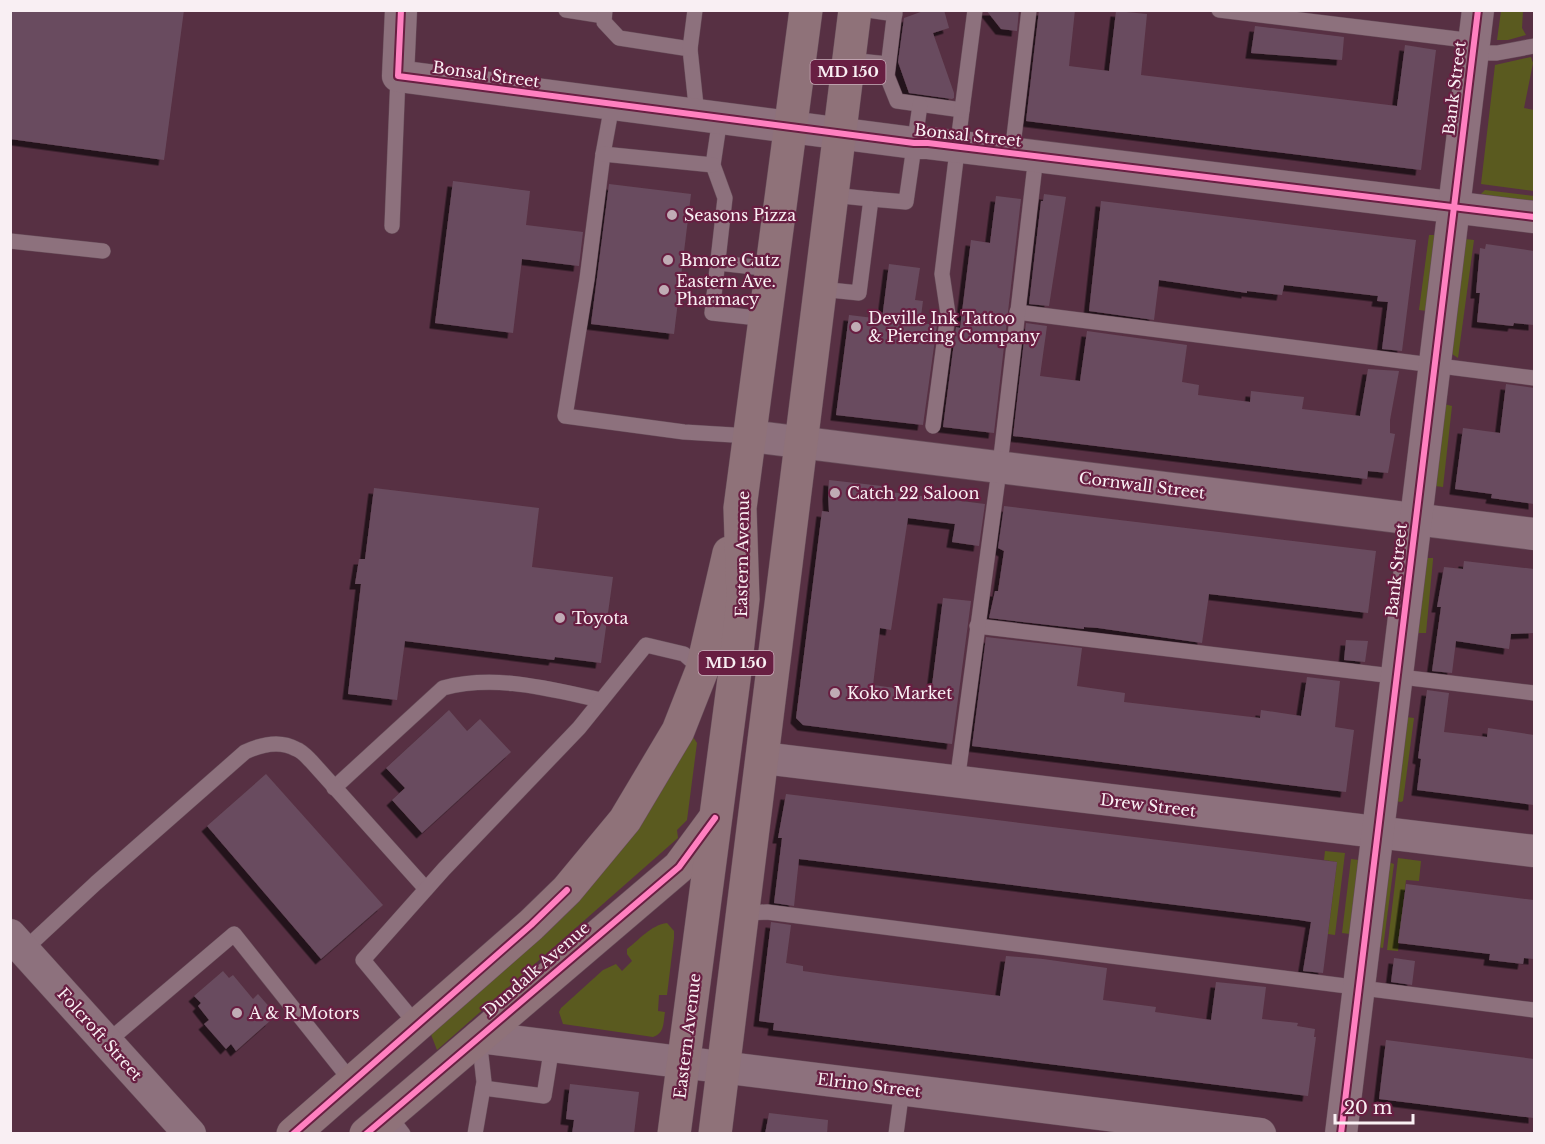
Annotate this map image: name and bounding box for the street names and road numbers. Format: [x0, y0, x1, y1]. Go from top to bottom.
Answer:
street label: Bank Street [1438, 40, 1470, 136]
street label: Bonsal Street [431, 57, 541, 91]
road number: MD 150 [810, 60, 886, 84]
street label: Bonsal Street [913, 119, 1023, 151]
street label: Cornwall Street [1078, 467, 1206, 503]
street label: Eastern Avenue [731, 491, 753, 617]
street label: Bank Street [1381, 522, 1411, 618]
road number: MD 150 [698, 651, 774, 675]
street label: Drew Street [1099, 789, 1197, 821]
street label: Dundalk Avenue [478, 917, 594, 1021]
street label: Eastern Avenue [669, 972, 705, 1100]
street label: Folcroft Street [53, 984, 147, 1084]
street label: Elrino Street [816, 1069, 922, 1101]

